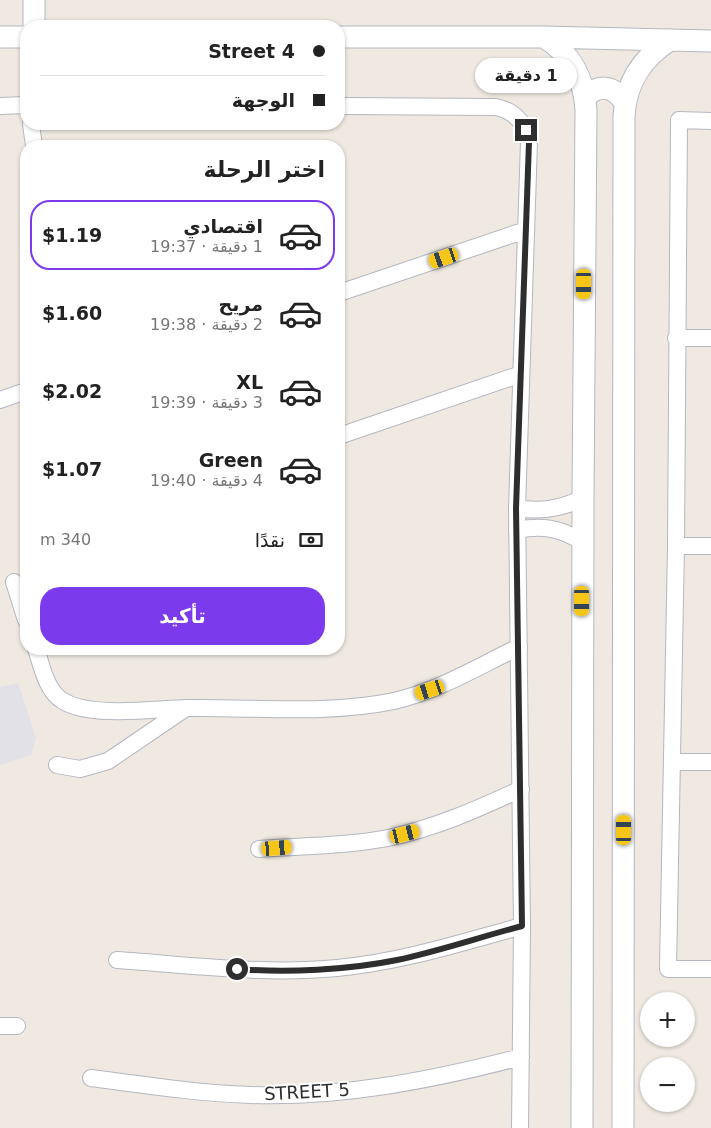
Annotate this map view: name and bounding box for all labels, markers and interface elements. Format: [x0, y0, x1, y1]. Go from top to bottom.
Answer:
text: Street 4 [208, 40, 295, 62]
callout: 1 دقيقة [475, 58, 577, 92]
text: 1 دقيقة [494, 66, 558, 85]
text: الوجهة [232, 89, 295, 111]
route end [515, 119, 537, 141]
text: اختر الرحلة [204, 157, 325, 182]
icon: car [278, 213, 323, 258]
text: اقتصادي [183, 215, 263, 237]
text: $1.19 [42, 224, 102, 246]
text: 1 دقيقة · 19:37 [150, 237, 263, 256]
car [427, 246, 460, 270]
car [576, 269, 591, 299]
icon: car [278, 291, 323, 336]
text: مريح [219, 293, 263, 315]
text: $1.60 [42, 302, 102, 324]
text: 2 دقيقة · 19:38 [150, 315, 263, 334]
icon: car [278, 369, 323, 414]
text: XL [236, 371, 263, 393]
text: $2.02 [42, 380, 102, 402]
text: 3 دقيقة · 19:39 [150, 393, 263, 412]
icon: car [278, 447, 323, 492]
text: Green [199, 449, 263, 471]
text: $1.07 [42, 458, 102, 480]
text: 4 دقيقة · 19:40 [150, 471, 263, 490]
icon: cash [297, 526, 325, 554]
text: نقدًا [255, 529, 285, 551]
text: 340 m [40, 530, 91, 549]
car [574, 586, 589, 616]
button: تأكيد [40, 587, 325, 645]
car [413, 678, 446, 702]
car [616, 815, 631, 845]
car [388, 823, 421, 845]
car [261, 839, 292, 857]
route start [226, 958, 248, 980]
map controls [640, 992, 695, 1112]
button: + [640, 992, 695, 1047]
button: − [640, 1057, 695, 1112]
street label: STREET 5 [264, 1079, 350, 1104]

